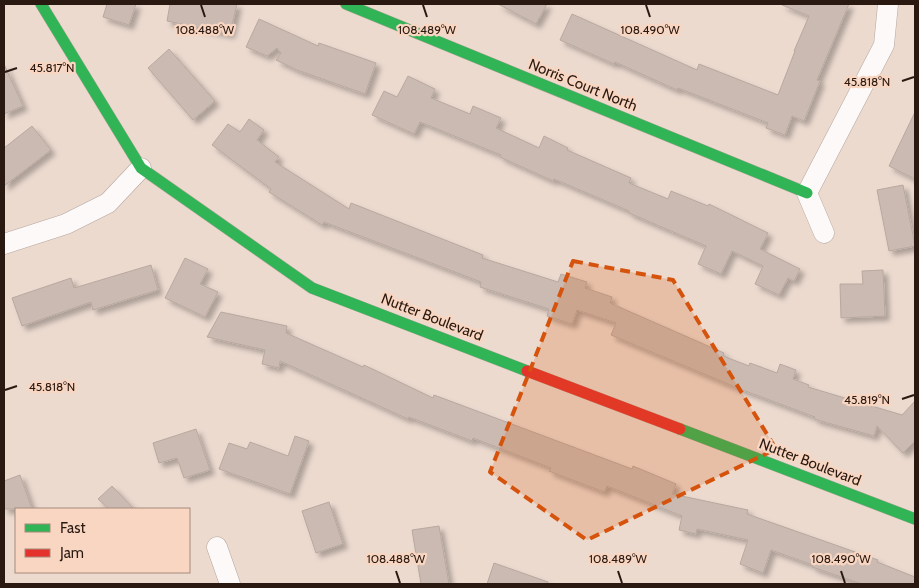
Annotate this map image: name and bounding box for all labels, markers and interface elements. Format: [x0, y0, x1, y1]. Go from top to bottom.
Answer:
text: 108.488°W [176, 22, 235, 37]
text: 108.489°W [398, 22, 457, 37]
text: 108.490°W [620, 22, 680, 37]
street label: Norris Court North [526, 55, 640, 115]
text: 45.817°N [29, 60, 75, 75]
text: 45.818°N [844, 74, 890, 89]
street label: Nutter Boulevard [379, 289, 485, 345]
text: 45.818°N [29, 379, 75, 394]
text: 45.819°N [844, 392, 890, 407]
street label: Nutter Boulevard [757, 434, 863, 490]
legend [15, 508, 190, 573]
text: Fast [60, 519, 85, 537]
text: Jam [59, 544, 84, 562]
text: 108.488°W [367, 551, 426, 566]
text: 108.489°W [589, 551, 648, 566]
text: 108.490°W [811, 551, 871, 566]

